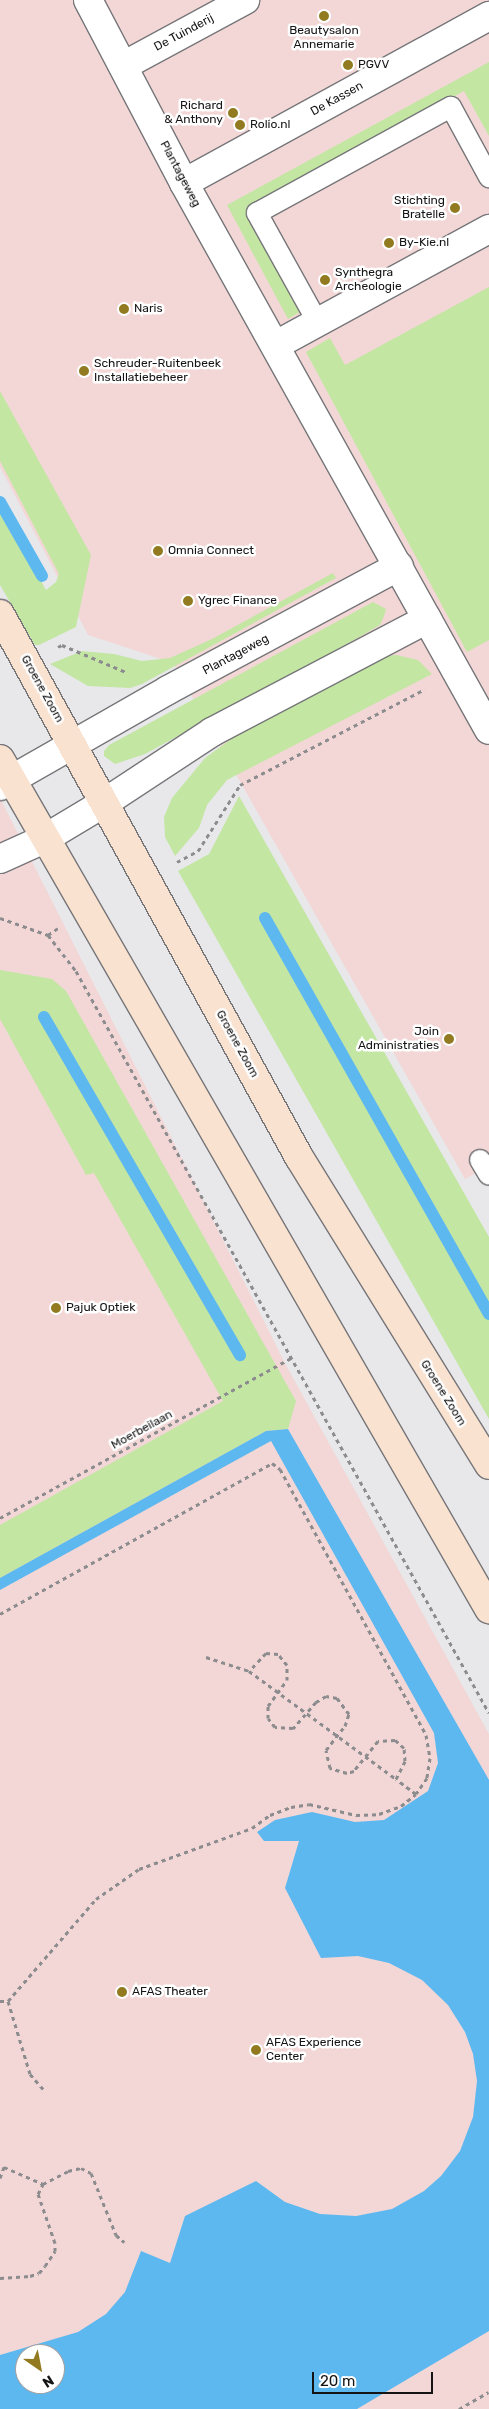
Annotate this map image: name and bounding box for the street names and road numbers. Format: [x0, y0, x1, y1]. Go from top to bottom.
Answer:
street label: De Tuinderij [152, 11, 216, 55]
street label: De Kassen [308, 79, 366, 119]
street label: Plantageweg [157, 138, 203, 210]
street label: Plantageweg [200, 632, 272, 678]
street label: Groene Zoom [18, 653, 66, 725]
street label: Groene Zoom [213, 1008, 261, 1080]
street label: Groene Zoom [417, 1358, 469, 1428]
street label: Moerbeilaan [109, 1407, 175, 1453]

